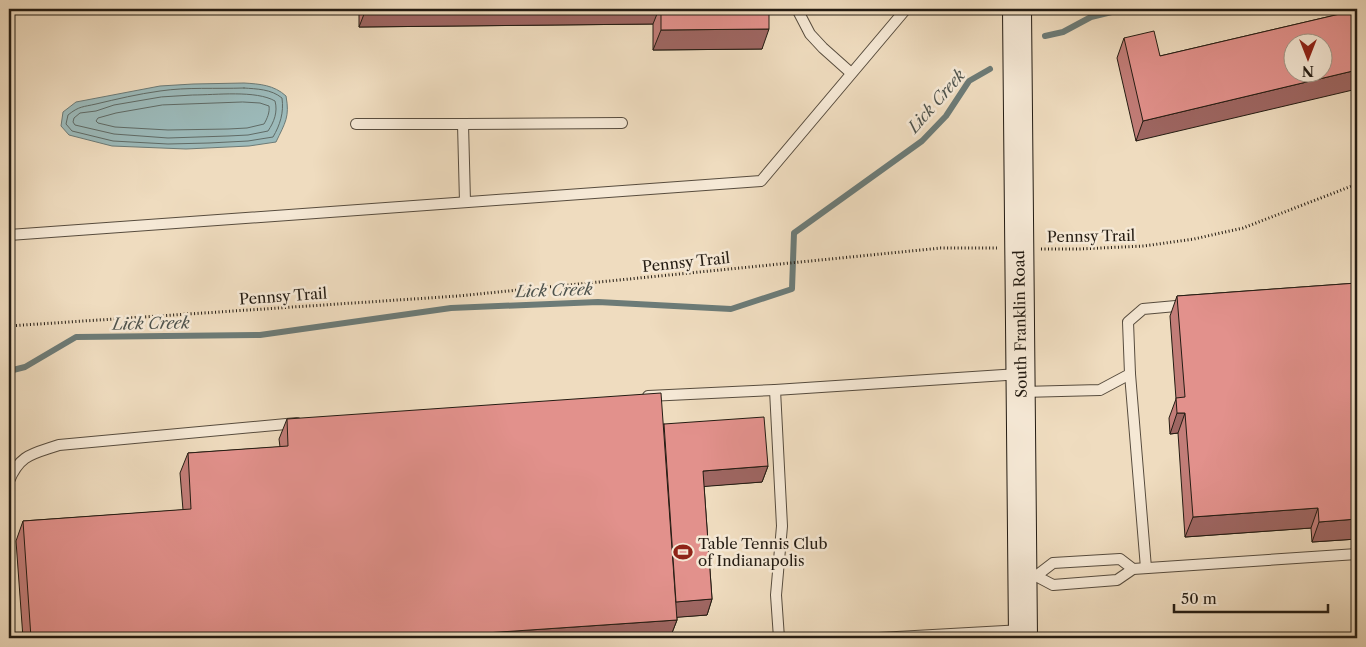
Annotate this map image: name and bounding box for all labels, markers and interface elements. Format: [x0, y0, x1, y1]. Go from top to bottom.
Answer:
north arrow [1284, 32, 1334, 82]
text: N [1302, 62, 1314, 80]
water label: Lick Creek [902, 65, 969, 138]
street label: Pennsy Trail [1047, 226, 1136, 246]
street label: Pennsy Trail [641, 248, 731, 276]
street label: South Franklin Road [1009, 250, 1031, 398]
water label: Lick Creek [513, 279, 594, 301]
street label: Pennsy Trail [238, 283, 328, 309]
water label: Lick Creek [110, 312, 190, 334]
place label: Table Tennis Club of Indianapolis [698, 534, 828, 570]
sports icon: Table Tennis Club of Indianapolis [672, 541, 694, 563]
scale bar [1174, 582, 1327, 614]
text: 50 m [1181, 589, 1217, 608]

